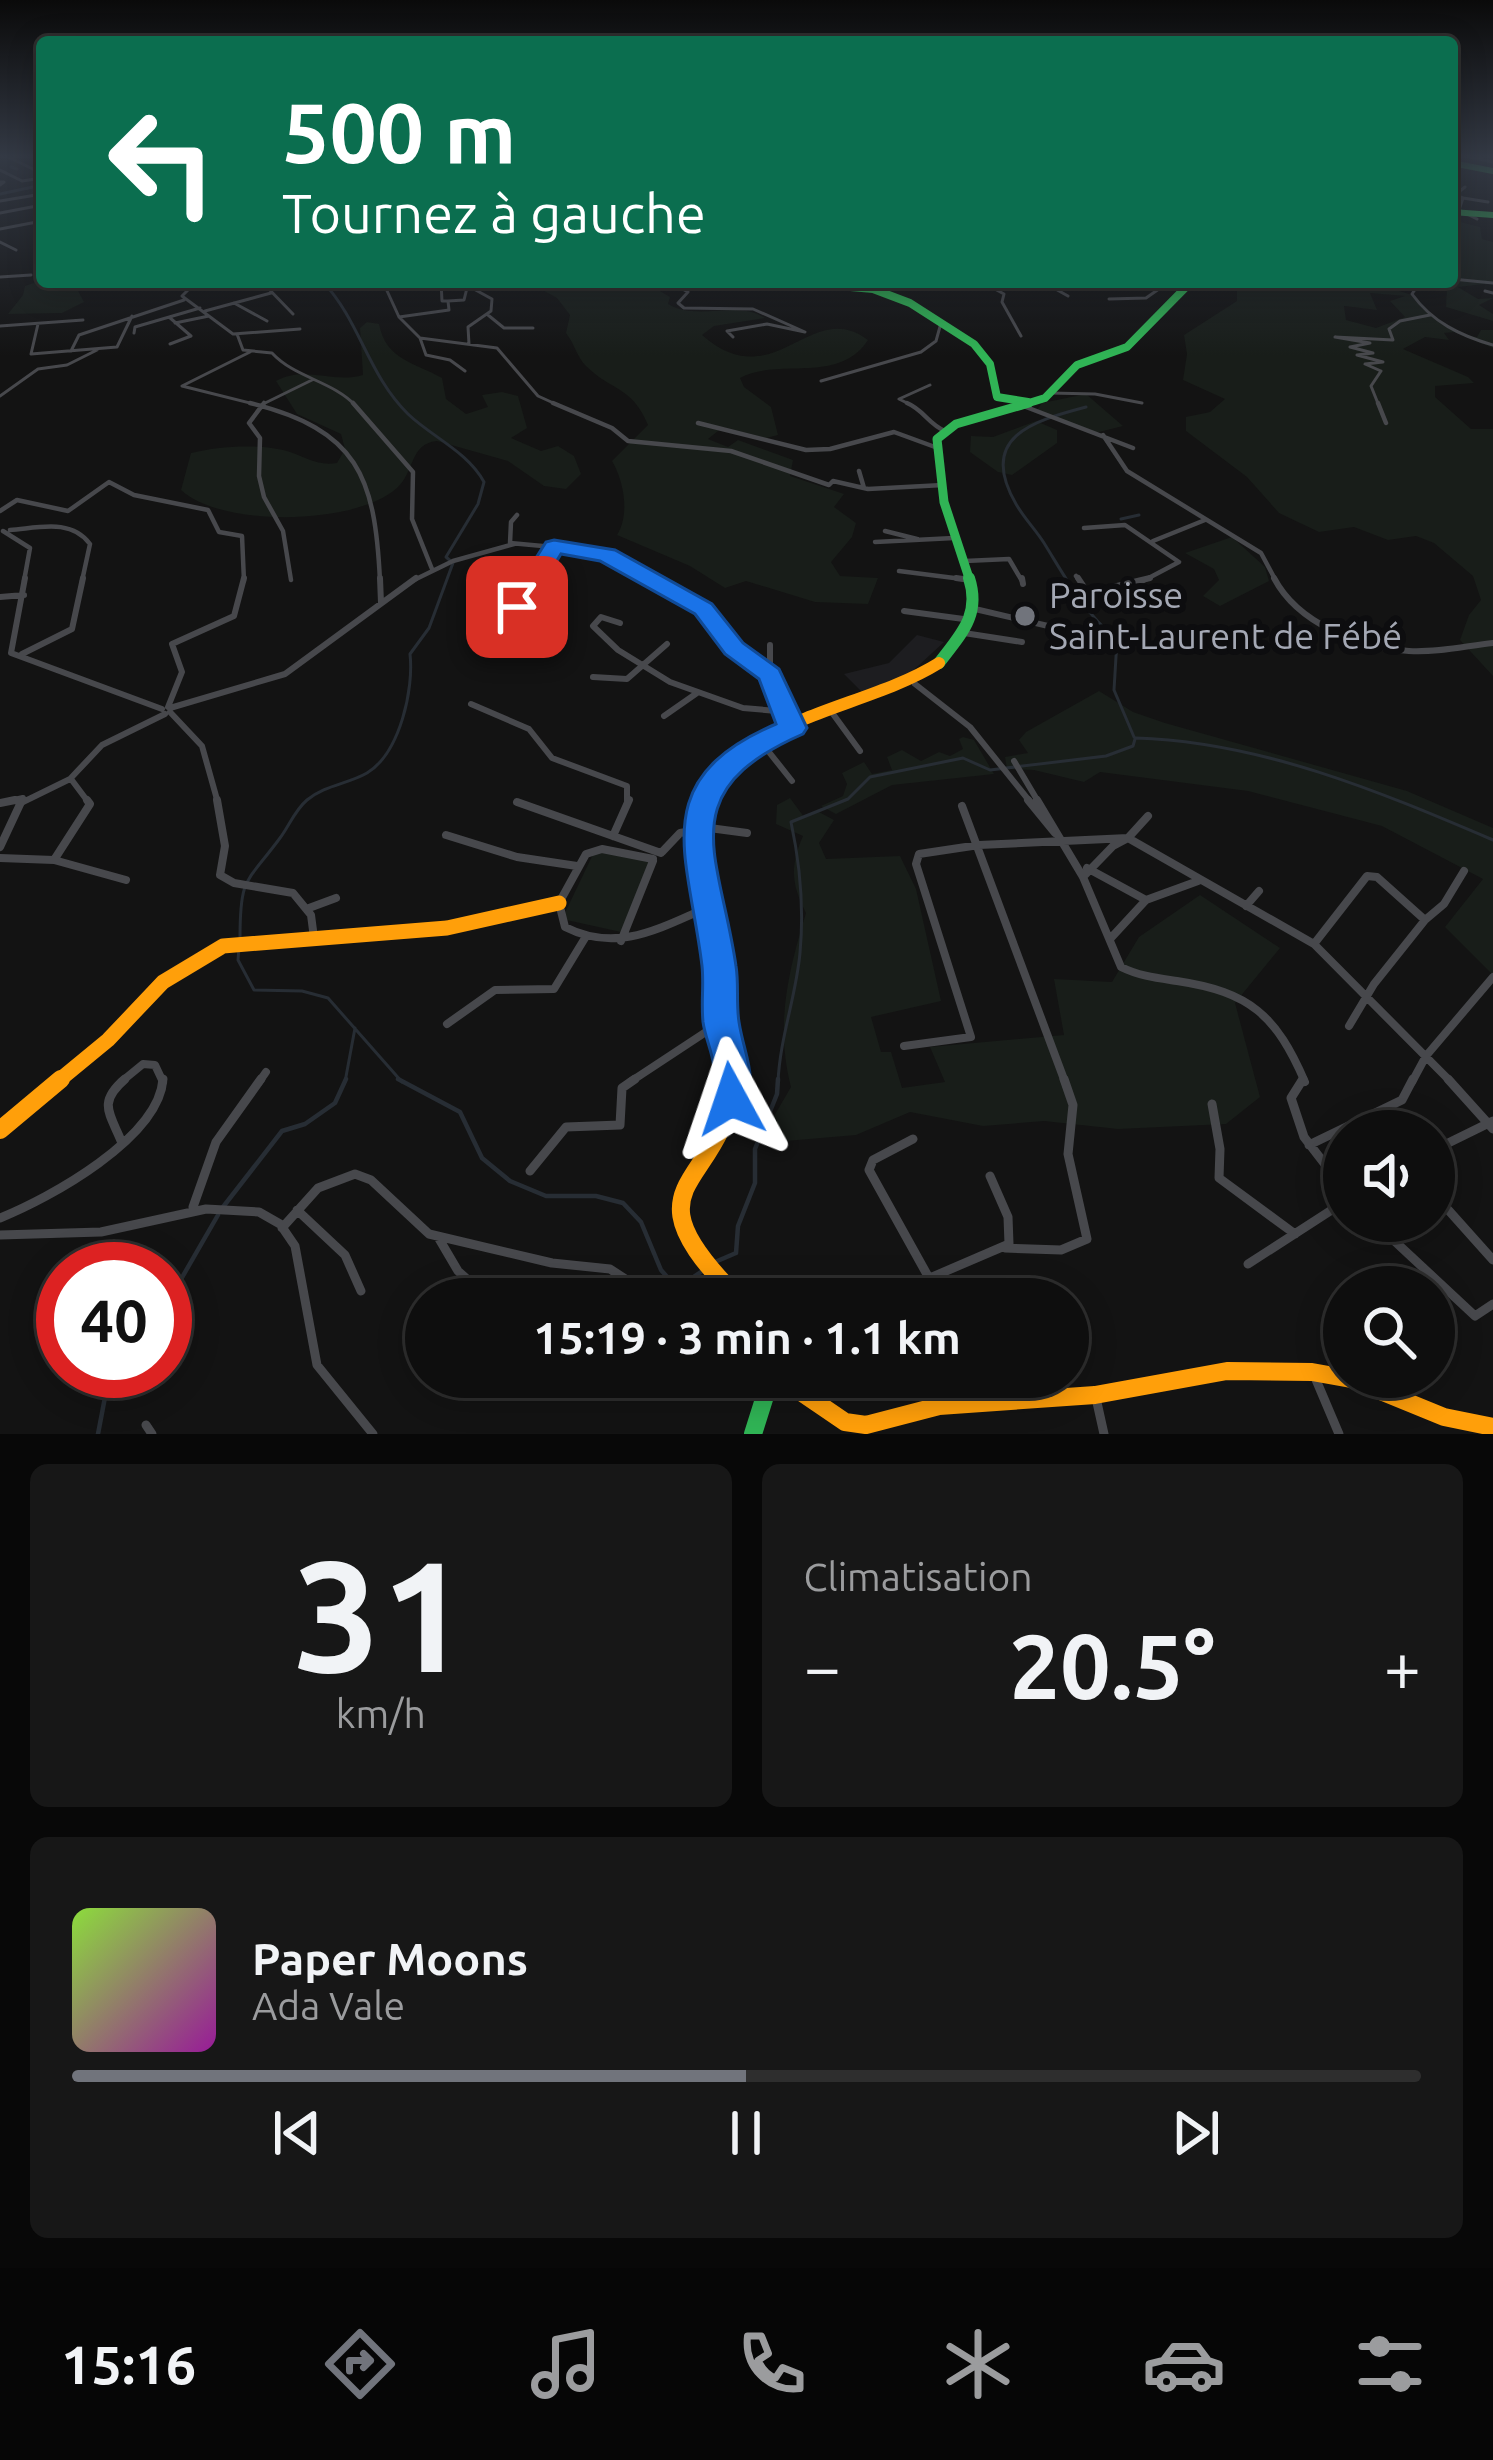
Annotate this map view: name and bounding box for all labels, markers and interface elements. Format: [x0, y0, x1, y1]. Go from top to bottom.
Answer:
icon: left [84, 84, 240, 240]
text: 500 m [282, 85, 516, 179]
text: Tournez à gauche [282, 183, 706, 243]
pin [466, 556, 568, 658]
icon: arrive [484, 574, 550, 640]
place label: Paroisse Saint-Laurent de Fébé [1049, 574, 1402, 656]
marker: Paroisse Saint-Laurent de Fébé [1012, 603, 1038, 629]
position arrow [668, 1036, 794, 1162]
map controls [1323, 1110, 1455, 1398]
button: sound [1323, 1110, 1455, 1242]
speed limit sign: 40 [36, 1242, 192, 1398]
button: search [1323, 1266, 1455, 1398]
text: 15:19 · 3 min · 1.1 km [533, 1312, 961, 1363]
text: 31 [293, 1527, 469, 1701]
text: Climatisation [804, 1555, 1032, 1598]
text: 20.5° [1009, 1615, 1215, 1716]
text: − [804, 1629, 841, 1703]
text: + [1384, 1629, 1421, 1703]
text: km/h [336, 1692, 426, 1735]
text: Paper Moons [252, 1933, 528, 1984]
text: Ada Vale [252, 1984, 405, 2027]
icon: previous [264, 2100, 330, 2166]
icon: pause [713, 2100, 779, 2166]
icon: next [1163, 2100, 1229, 2166]
icon: directions [318, 2322, 402, 2406]
icon: music [524, 2322, 608, 2406]
icon: phone [730, 2322, 814, 2406]
icon: climate [936, 2322, 1020, 2406]
icon: car [1142, 2322, 1226, 2406]
icon: filters [1348, 2322, 1432, 2406]
text: 15:16 [61, 2334, 196, 2394]

